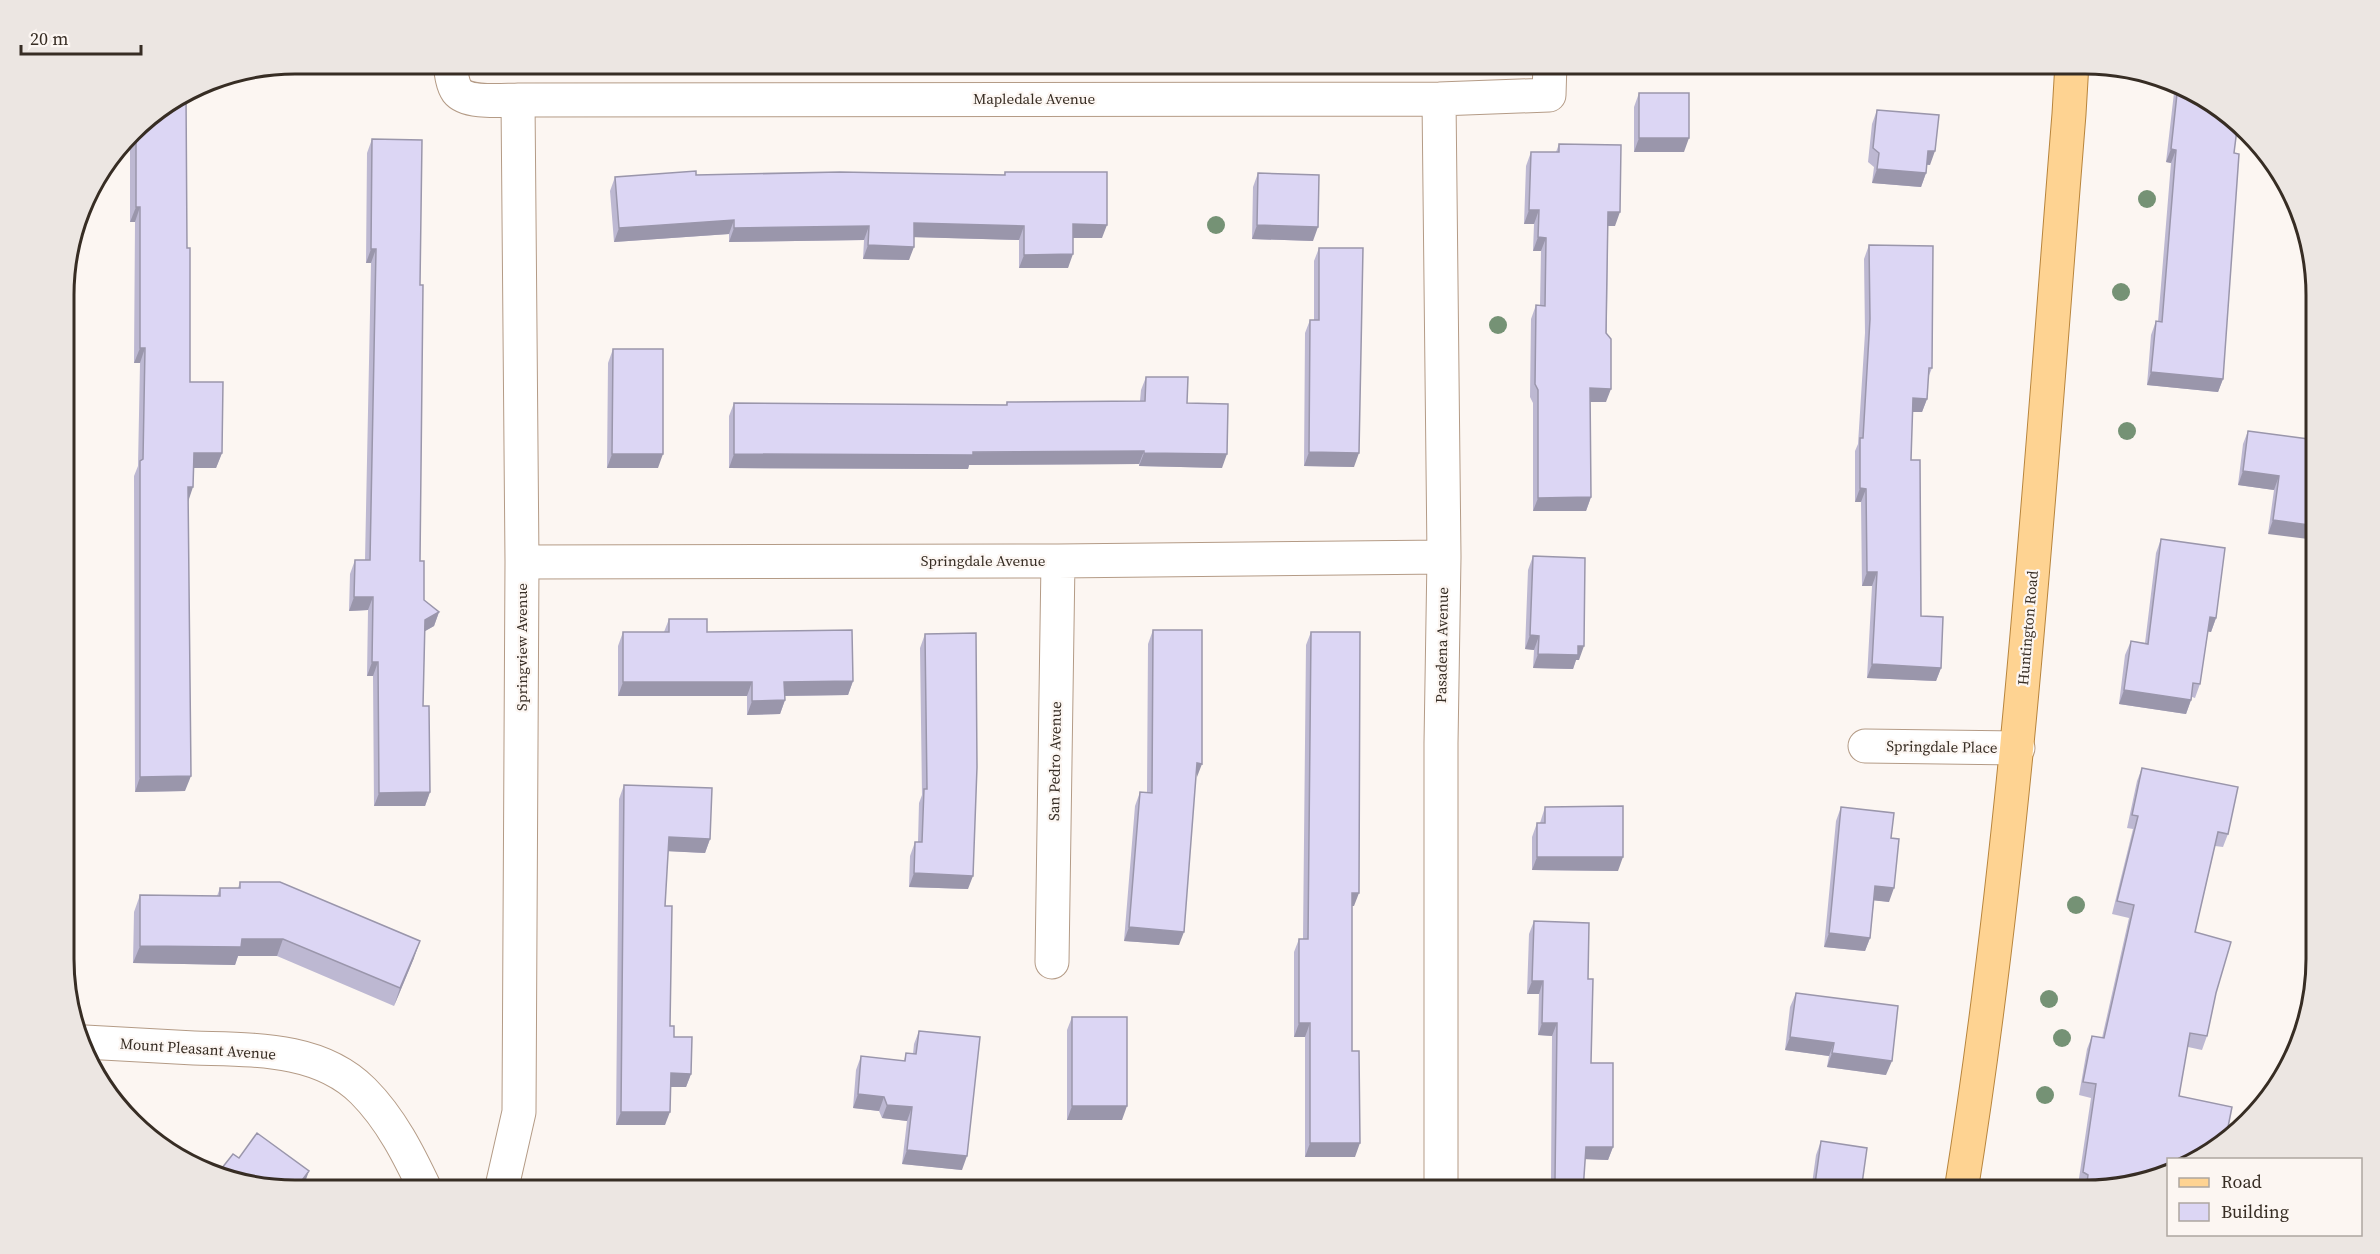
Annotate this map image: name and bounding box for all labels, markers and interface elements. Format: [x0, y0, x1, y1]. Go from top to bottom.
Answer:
scale bar [21, 18, 141, 56]
text: 20 m [30, 26, 68, 51]
street label: Mapledale Avenue [973, 88, 1095, 109]
street label: Springdale Avenue [921, 550, 1046, 571]
street label: Huntington Road [2012, 569, 2043, 686]
street label: Springview Avenue [511, 583, 532, 711]
street label: Pasadena Avenue [1430, 586, 1453, 703]
street label: San Pedro Avenue [1043, 701, 1066, 821]
street label: Springdale Place [1886, 735, 1998, 758]
street label: Mount Pleasant Avenue [119, 1033, 277, 1064]
legend [2167, 1158, 2362, 1236]
text: Road [2221, 1169, 2262, 1194]
text: Building [2221, 1199, 2289, 1224]

